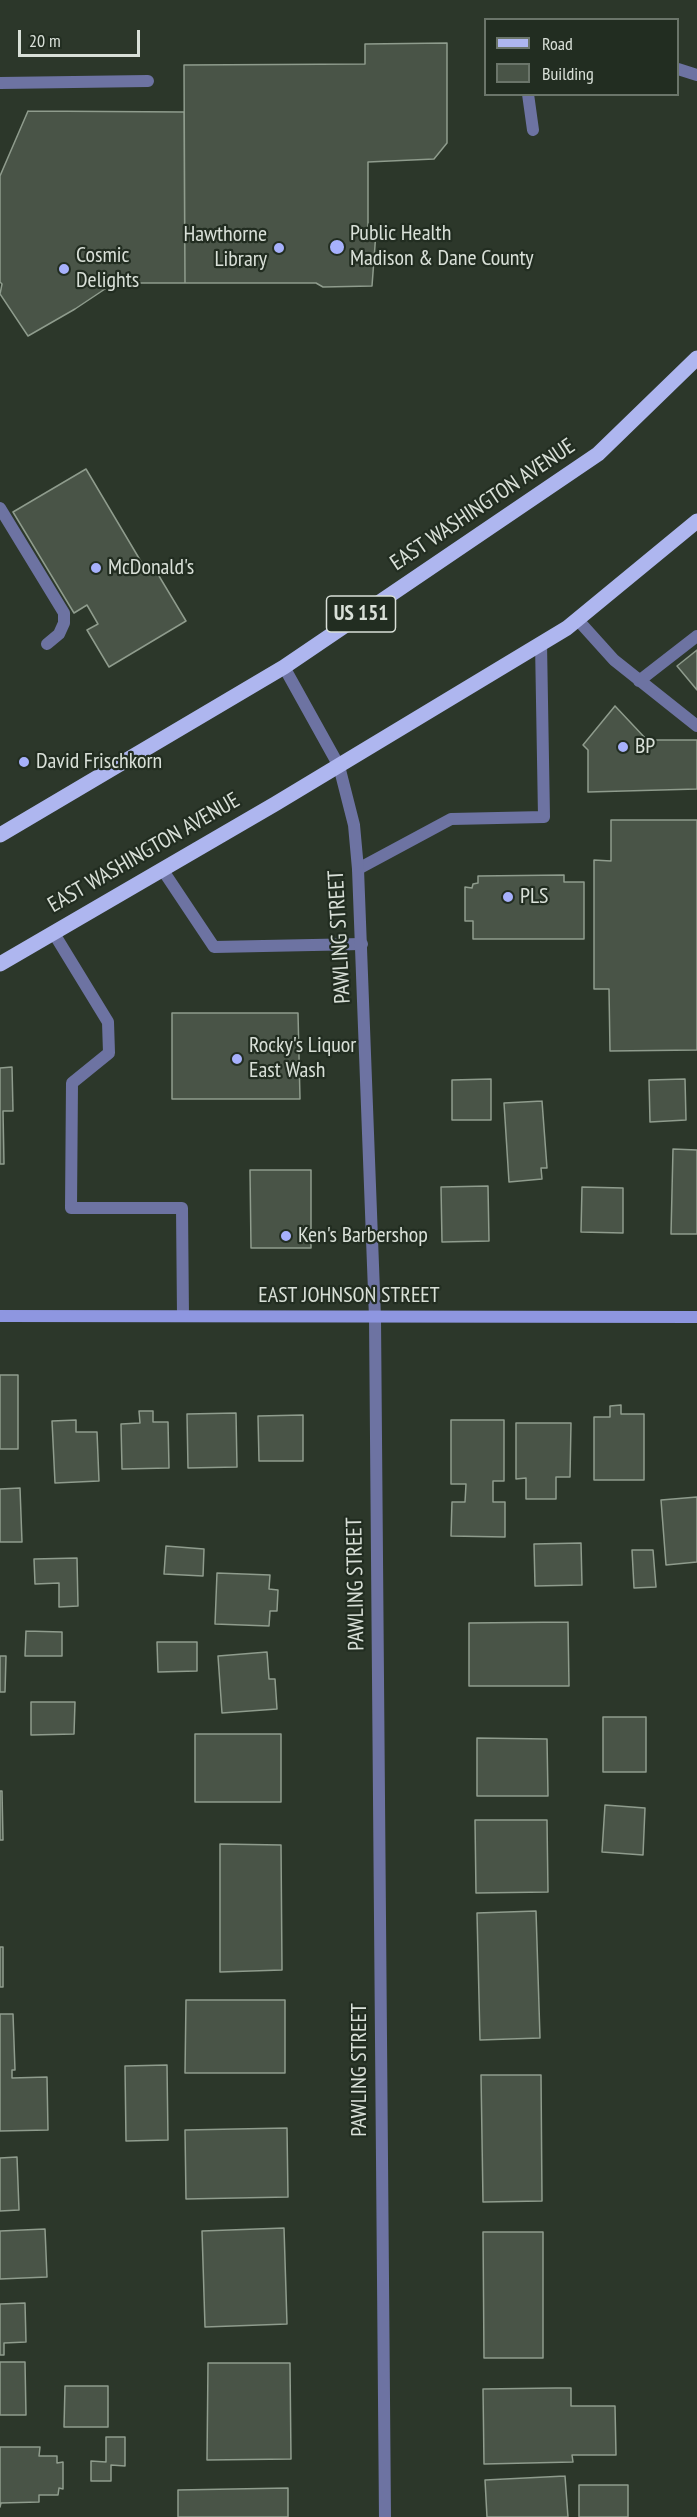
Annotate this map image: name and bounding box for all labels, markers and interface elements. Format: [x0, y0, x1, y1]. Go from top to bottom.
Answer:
scale bar [21, 18, 142, 56]
legend [484, 18, 679, 96]
text: 20 m [29, 29, 61, 52]
text: Road [542, 32, 573, 55]
text: Building [542, 62, 594, 85]
place label: Public Health Madison & Dane County [350, 221, 534, 272]
place label: Hawthorne Library [183, 222, 267, 274]
marker: Public Health Madison & Dane County [328, 238, 346, 256]
marker: Hawthorne Library [272, 241, 286, 255]
place label: Cosmic Delights [76, 243, 139, 294]
marker: Cosmic Delights [57, 262, 71, 276]
street label: EAST WASHINGTON AVENUE [386, 433, 580, 577]
place label: McDonald's [108, 555, 194, 581]
marker: McDonald's [89, 561, 103, 575]
road number: US 151 [326, 596, 395, 632]
place label: BP [635, 734, 655, 760]
marker: BP [616, 740, 630, 754]
place label: David Frischkorn [36, 749, 162, 775]
marker: David Frischkorn [17, 755, 31, 769]
street label: EAST WASHINGTON AVENUE [43, 787, 245, 919]
street label: PAWLING STREET [323, 870, 357, 1004]
place label: PLS [520, 884, 548, 910]
marker: PLS [501, 890, 515, 904]
place label: Rocky's Liquor East Wash [249, 1033, 356, 1084]
marker: Rocky's Liquor East Wash [230, 1052, 244, 1066]
place label: Ken's Barbershop [298, 1223, 428, 1249]
marker: Ken's Barbershop [279, 1229, 293, 1243]
street label: EAST JOHNSON STREET [258, 1283, 440, 1309]
street label: PAWLING STREET [342, 1517, 370, 1651]
street label: PAWLING STREET [347, 2003, 373, 2137]

